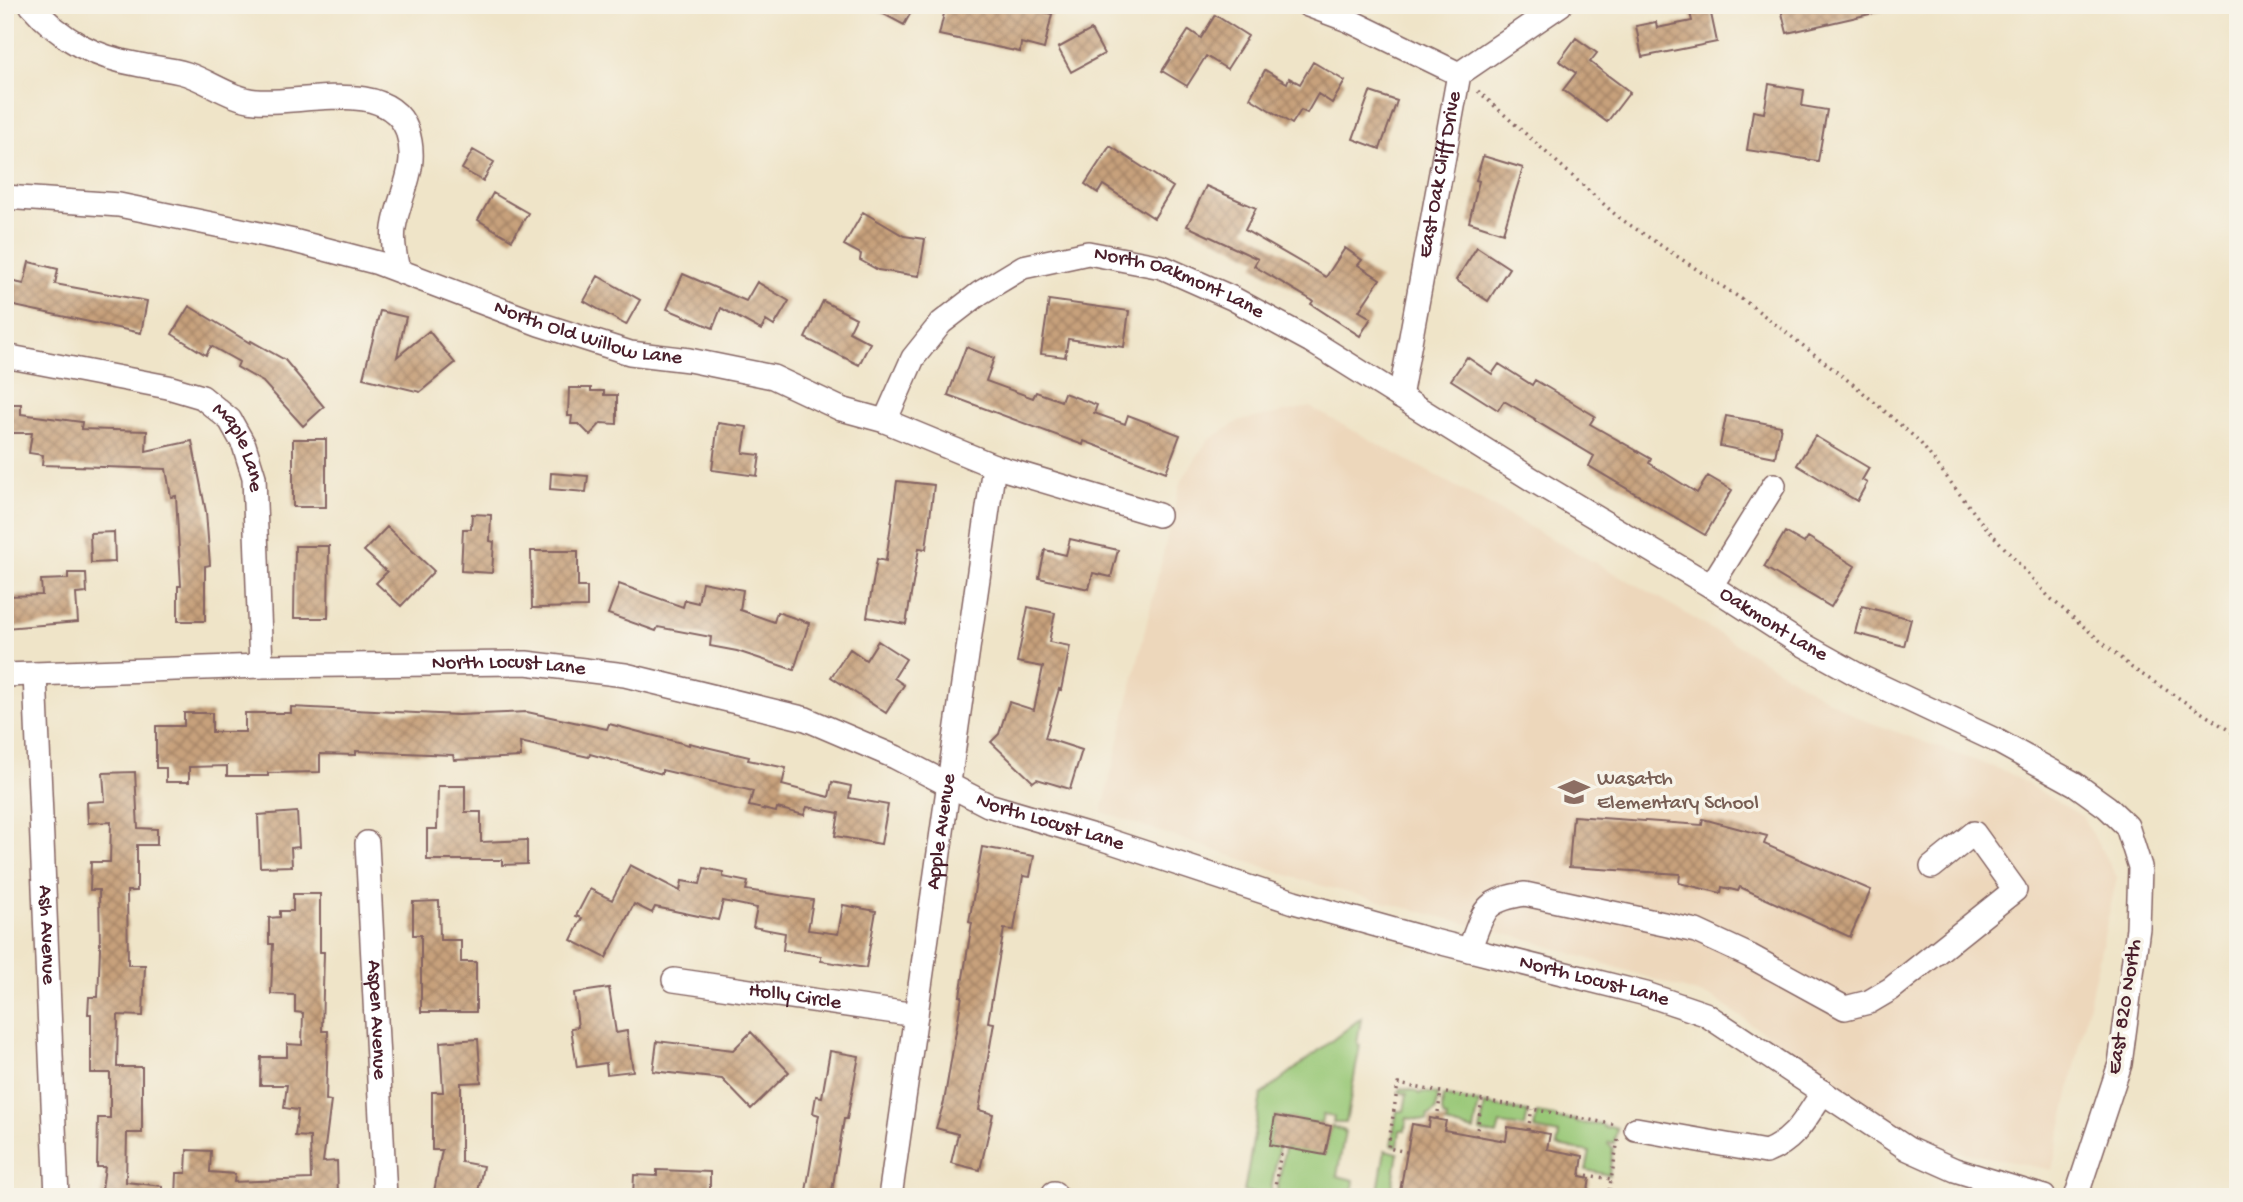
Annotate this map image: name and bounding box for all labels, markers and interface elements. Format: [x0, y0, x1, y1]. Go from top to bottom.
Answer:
street label: East Oak Cliff Drive [1413, 88, 1468, 260]
street label: North Oakmont Lane [1092, 242, 1269, 326]
street label: North Old Willow Lane [490, 295, 685, 372]
street label: Maple Lane [206, 398, 267, 493]
street label: Oakmont Lane [1714, 582, 1833, 669]
street label: North Locust Lane [432, 650, 588, 683]
place label: Wasatch Elementary School [1597, 768, 1759, 817]
street label: Apple Avenue [921, 771, 963, 891]
school or university icon: Wasatch Elementary School [1557, 775, 1591, 809]
street label: North Locust Lane [971, 788, 1128, 858]
street label: Ash Avenue [31, 884, 61, 986]
street label: East 820 North [2103, 938, 2149, 1076]
street label: North Locust Lane [1516, 950, 1673, 1014]
street label: Aspen Avenue [360, 959, 392, 1081]
street label: Holly Circle [747, 978, 844, 1017]

